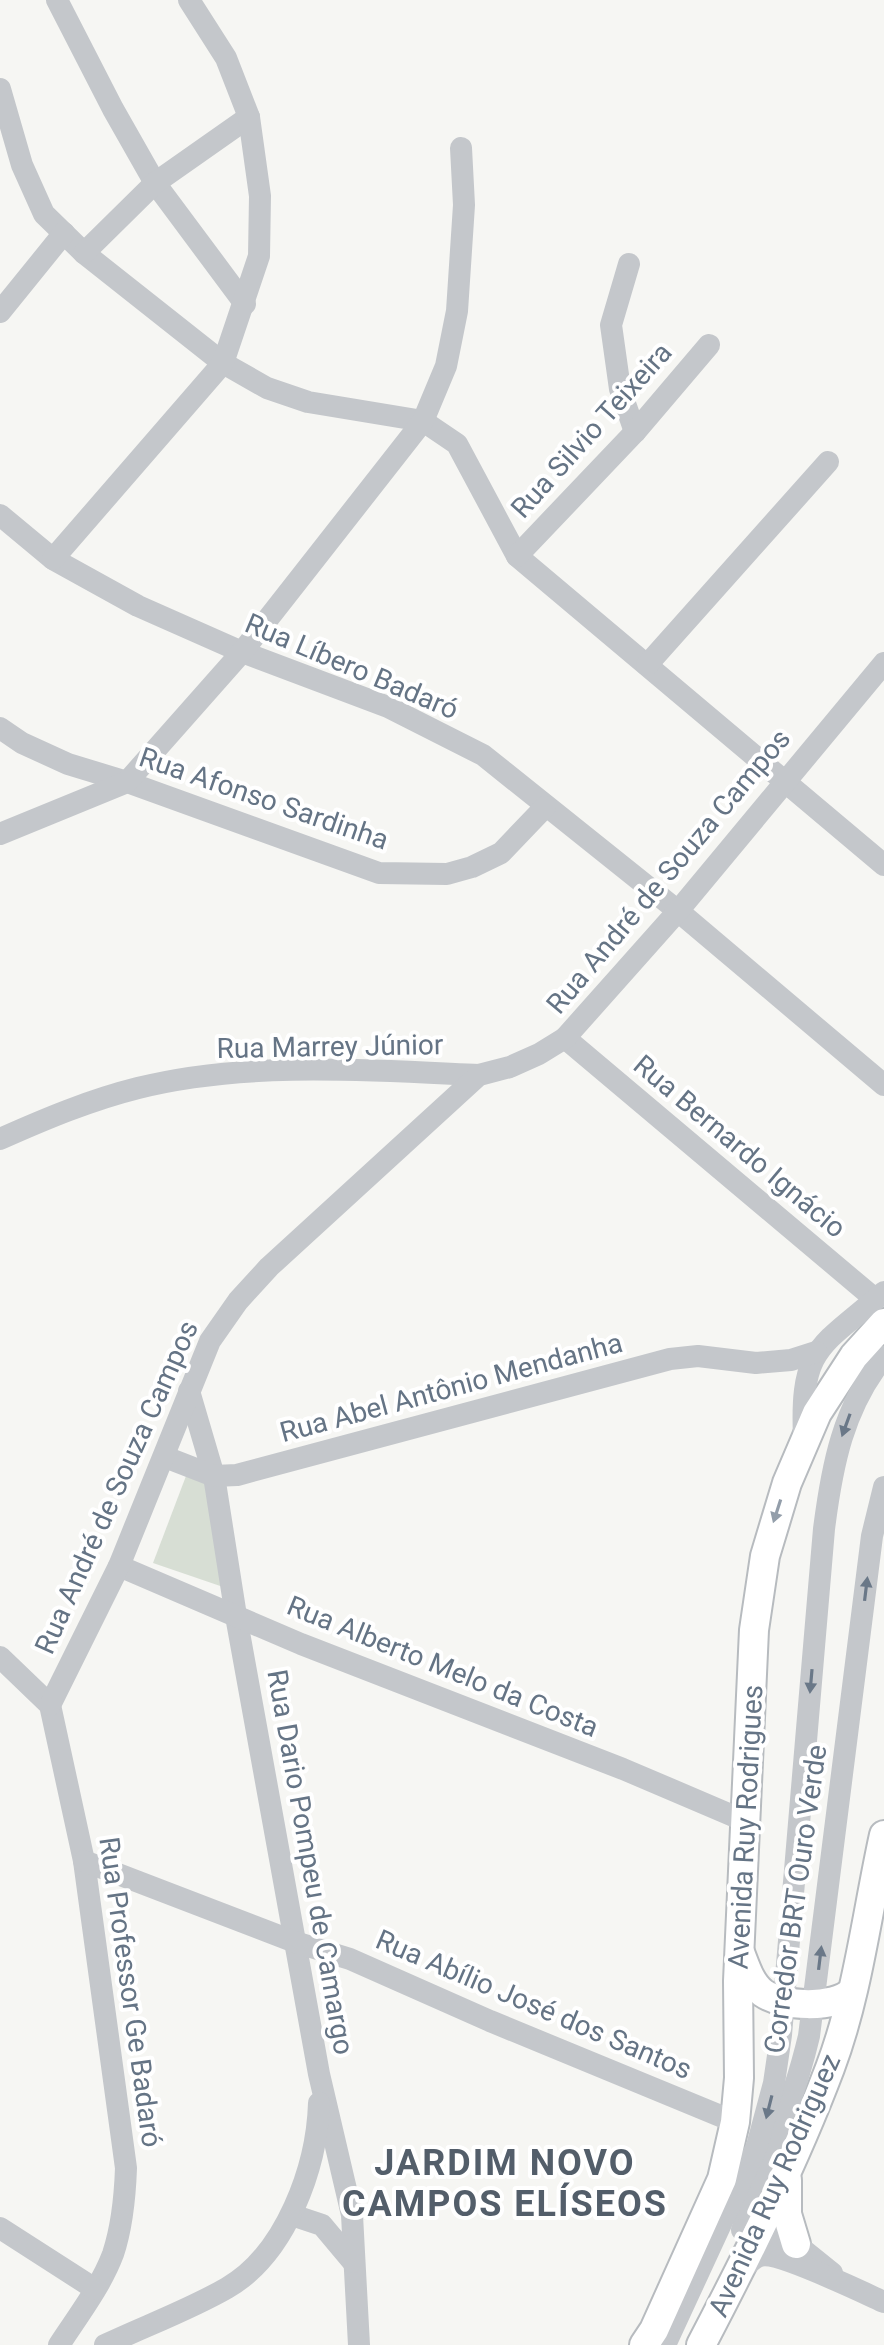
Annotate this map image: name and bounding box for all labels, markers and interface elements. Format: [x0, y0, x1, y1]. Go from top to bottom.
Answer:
street label: Rua Silvio Teixeira [504, 336, 679, 525]
street label: Rua Líbero Badaró [240, 607, 463, 726]
street label: Rua André de Souza Campos [540, 722, 797, 1020]
street label: Rua Afonso Sardinha [135, 740, 393, 857]
street label: Rua Marrey Júnior [216, 1028, 444, 1065]
street label: Rua Bernardo Ignácio [627, 1048, 852, 1245]
street label: Rua André de Souza Campos [28, 1315, 205, 1659]
street label: Rua Abel Antônio Mendanha [276, 1326, 626, 1449]
one-way arrow [840, 1413, 852, 1437]
one-way arrow [771, 1499, 783, 1523]
one-way arrow [859, 1576, 872, 1601]
street label: Rua Alberto Melo da Costa [282, 1589, 603, 1744]
street label: Rua Dario Pompeu de Camargo [260, 1667, 361, 2057]
one-way arrow [805, 1669, 818, 1694]
street label: Avenida Ruy Rodrigues [722, 1684, 769, 1970]
street label: Corredor BRT Ouro Verde [757, 1743, 834, 2056]
street label: Rua Professor Ge Badaró [92, 1835, 169, 2149]
street label: Rua Abílio José dos Santos [371, 1923, 697, 2086]
one-way arrow [814, 1945, 827, 1970]
street label: Avenida Ruy Rodriguez [702, 2049, 847, 2322]
one-way arrow [762, 2094, 774, 2119]
district label: JARDIM NOVO CAMPOS ELÍSEOS [342, 2142, 668, 2225]

